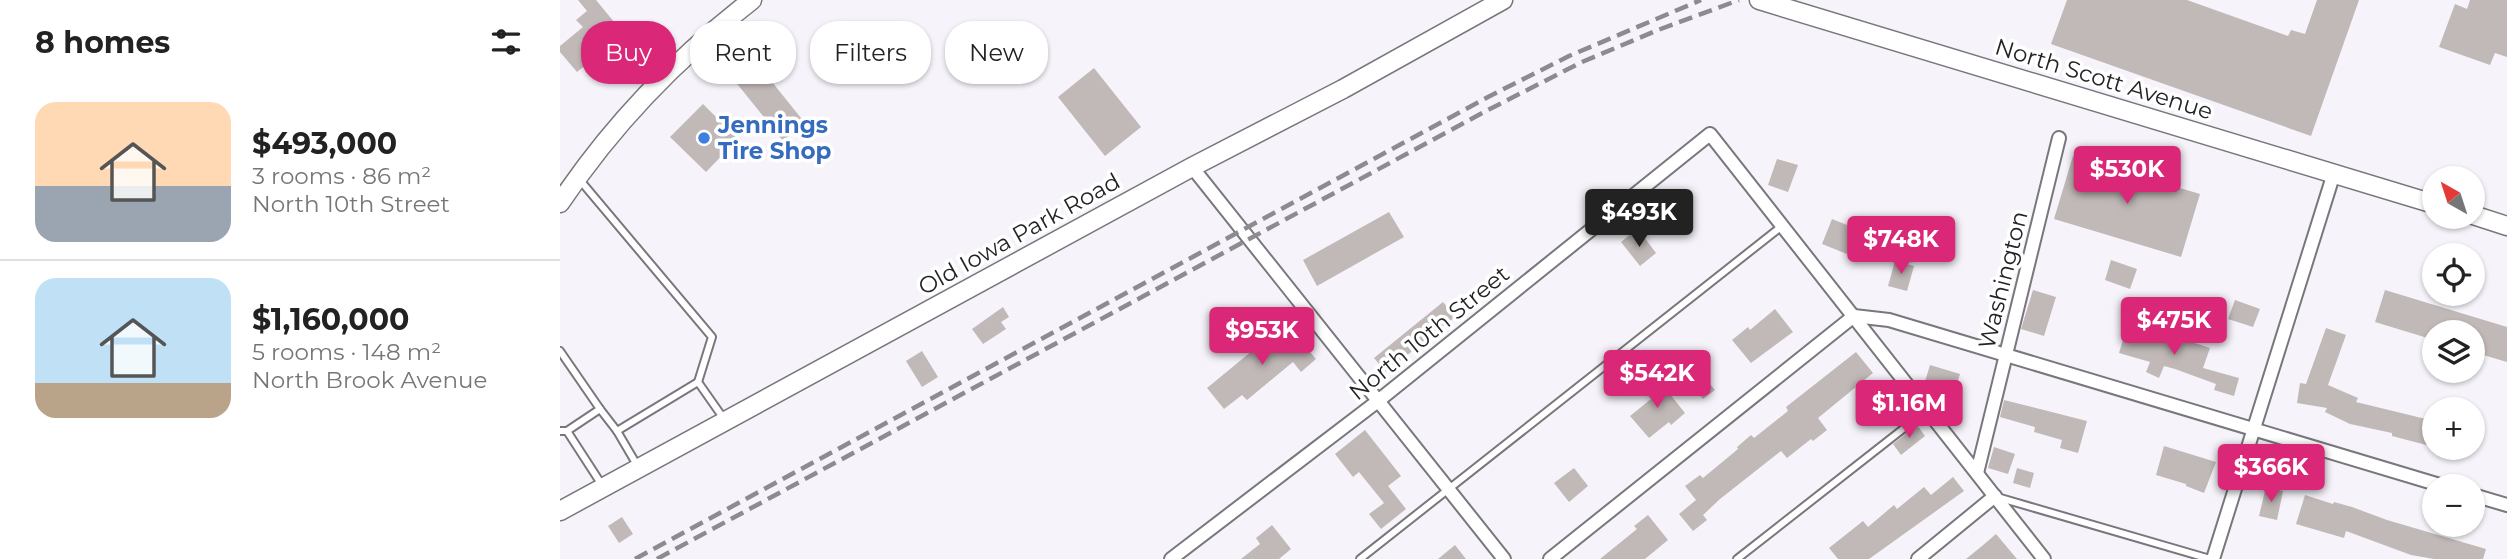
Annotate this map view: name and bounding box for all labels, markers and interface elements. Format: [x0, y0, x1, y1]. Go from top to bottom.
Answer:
chip: Buy [581, 21, 676, 84]
chip: Rent [690, 21, 796, 84]
chip: Filters [810, 21, 931, 84]
chip: New [945, 21, 1048, 84]
icon: filters [487, 23, 525, 61]
text: 8 homes [35, 24, 170, 61]
street label: North Scott Avenue [1992, 33, 2216, 125]
place label: Jennings Tire Shop [717, 111, 832, 165]
text: $493,000 [252, 125, 397, 162]
icon: home [91, 130, 175, 214]
marker: Jennings Tire Shop [696, 130, 712, 146]
pin: $530K [2078, 146, 2176, 206]
text: $530K [2090, 155, 2164, 183]
text: 3 rooms · 86 m² [252, 162, 431, 190]
north arrow [2422, 166, 2485, 229]
map controls [2422, 166, 2485, 537]
street label: Old Iowa Park Road [913, 167, 1125, 301]
text: North 10th Street [252, 190, 450, 218]
pin: $493K [1590, 190, 1688, 249]
text: $493K [1601, 198, 1677, 226]
street label: Washington [1972, 208, 2034, 352]
pin: $748K [1852, 216, 1950, 276]
text: $748K [1863, 225, 1939, 253]
button: locate [2422, 243, 2485, 306]
street label: North 10th Street [1343, 260, 1515, 406]
pin: $475K [2125, 298, 2223, 357]
text: $1,160,000 [252, 301, 409, 338]
icon: home [91, 306, 175, 390]
text: $475K [2137, 306, 2211, 334]
pin: $953K [1213, 308, 1311, 367]
text: $953K [1225, 316, 1299, 344]
button: layers [2422, 320, 2485, 383]
text: 5 rooms · 148 m² [252, 338, 441, 366]
pin: $542K [1608, 350, 1706, 410]
text: $542K [1620, 359, 1694, 387]
text: North Brook Avenue [252, 366, 487, 394]
pin: $1.16M [1852, 380, 1966, 440]
text: $1.16M [1872, 389, 1946, 417]
button: + [2422, 397, 2485, 460]
pin: $366K [2222, 444, 2320, 504]
text: $366K [2234, 453, 2308, 481]
button: − [2422, 474, 2485, 537]

